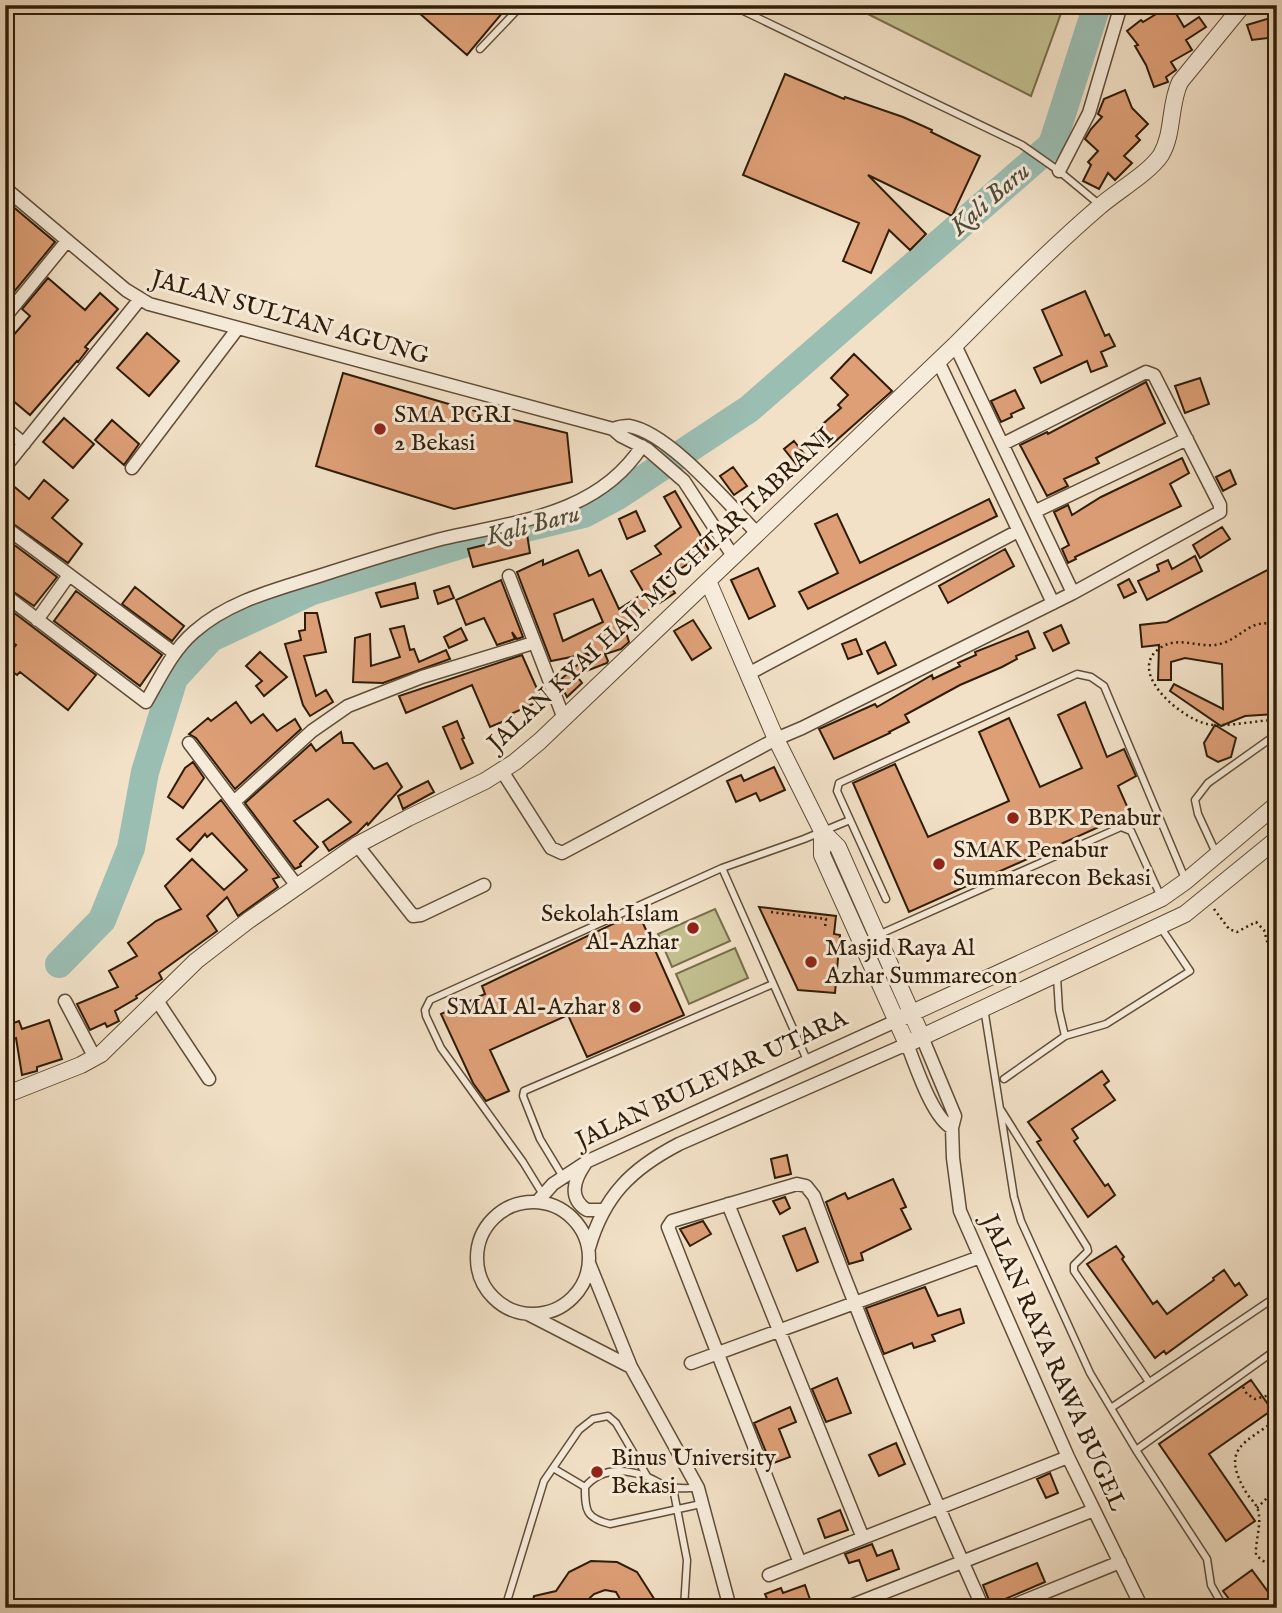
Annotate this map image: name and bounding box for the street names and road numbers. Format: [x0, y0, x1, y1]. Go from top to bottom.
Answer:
street label: JALAN SULTAN AGUNG [145, 263, 432, 372]
street label: JALAN KYAI HAJI MUCHTAR TABRANI [479, 421, 841, 761]
street label: JALAN BULEVAR UTARA [568, 1003, 853, 1158]
street label: JALAN RAYA RAWA BUGEL [972, 1207, 1133, 1517]

